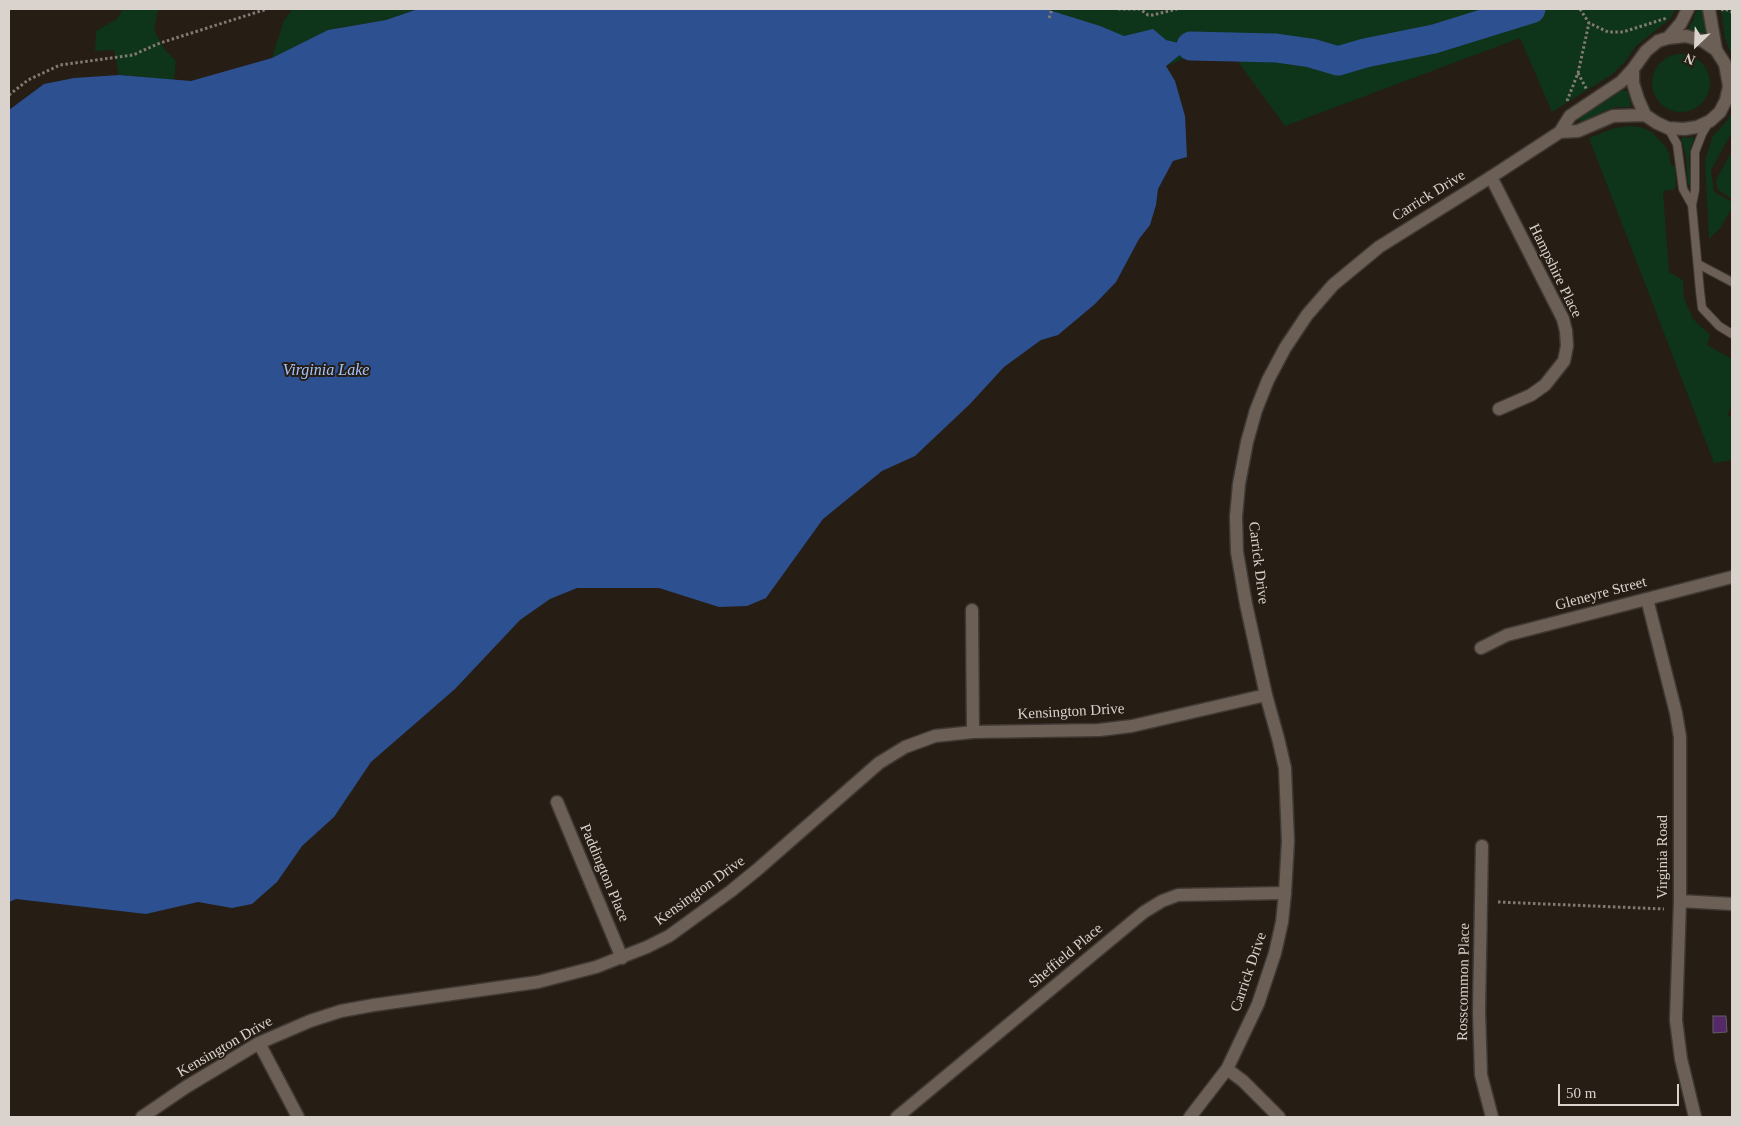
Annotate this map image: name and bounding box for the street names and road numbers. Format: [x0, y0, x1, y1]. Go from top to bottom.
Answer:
street label: Carrick Drive [1389, 166, 1469, 226]
street label: Hampshire Place [1525, 221, 1585, 321]
street label: Carrick Drive [1244, 521, 1272, 605]
street label: Gleneyre Street [1553, 573, 1649, 615]
street label: Kensington Drive [1017, 700, 1125, 724]
street label: Virginia Road [1654, 815, 1672, 899]
street label: Paddington Place [575, 821, 633, 925]
street label: Kensington Drive [651, 852, 749, 930]
street label: Sheffield Place [1025, 920, 1107, 992]
street label: Rosscommon Place [1454, 923, 1474, 1041]
street label: Carrick Drive [1227, 930, 1271, 1014]
street label: Kensington Drive [174, 1012, 276, 1082]

